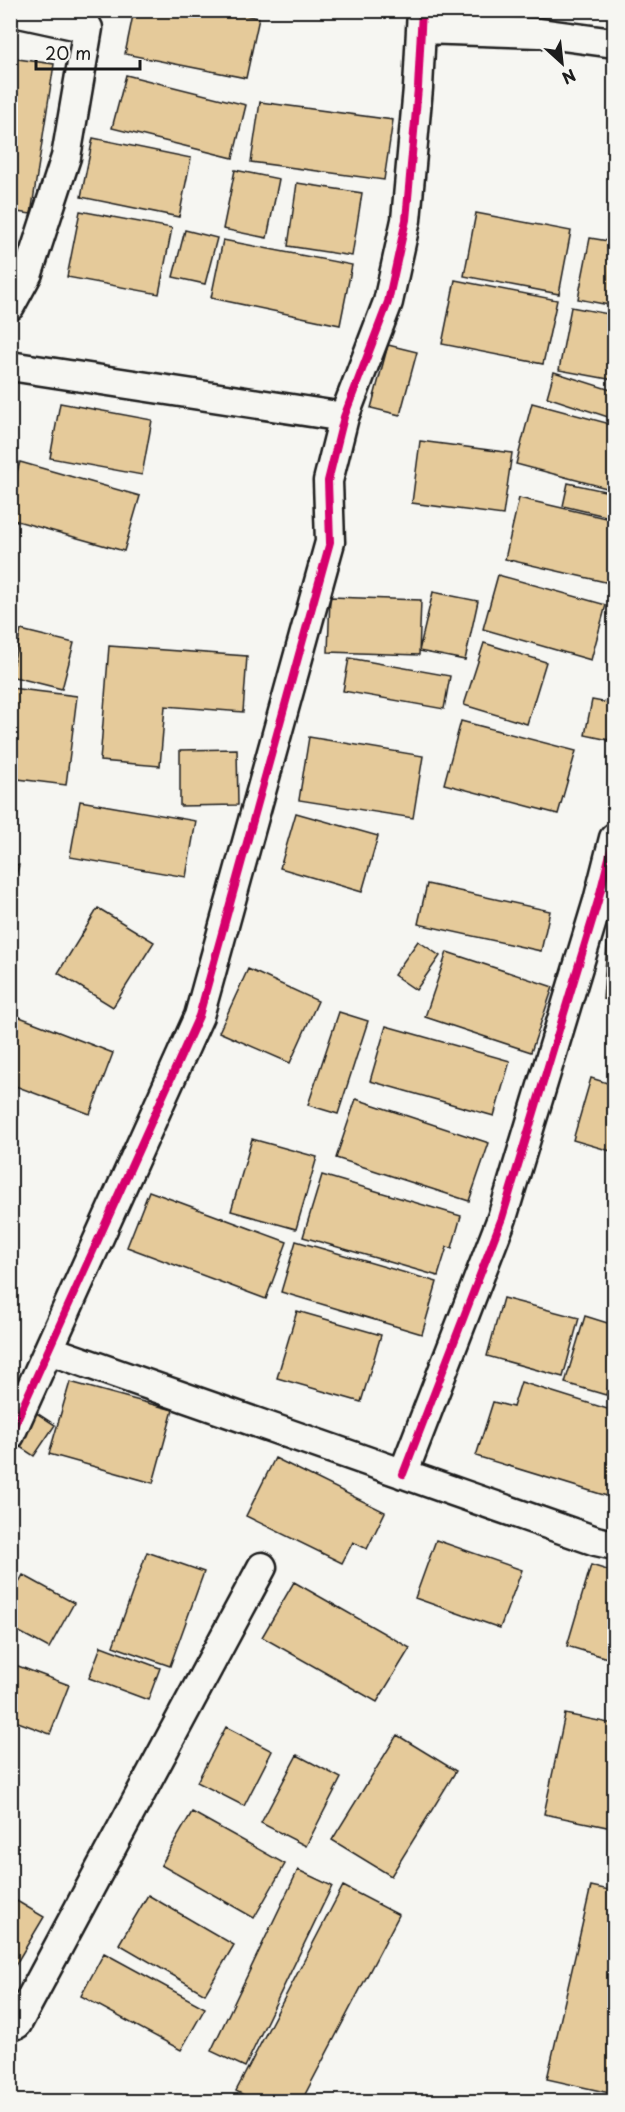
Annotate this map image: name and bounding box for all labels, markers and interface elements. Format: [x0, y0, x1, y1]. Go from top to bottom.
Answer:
scale bar [36, 33, 140, 71]
north arrow [532, 33, 592, 93]
text: 20 m [45, 39, 91, 66]
text: N [558, 64, 580, 91]

